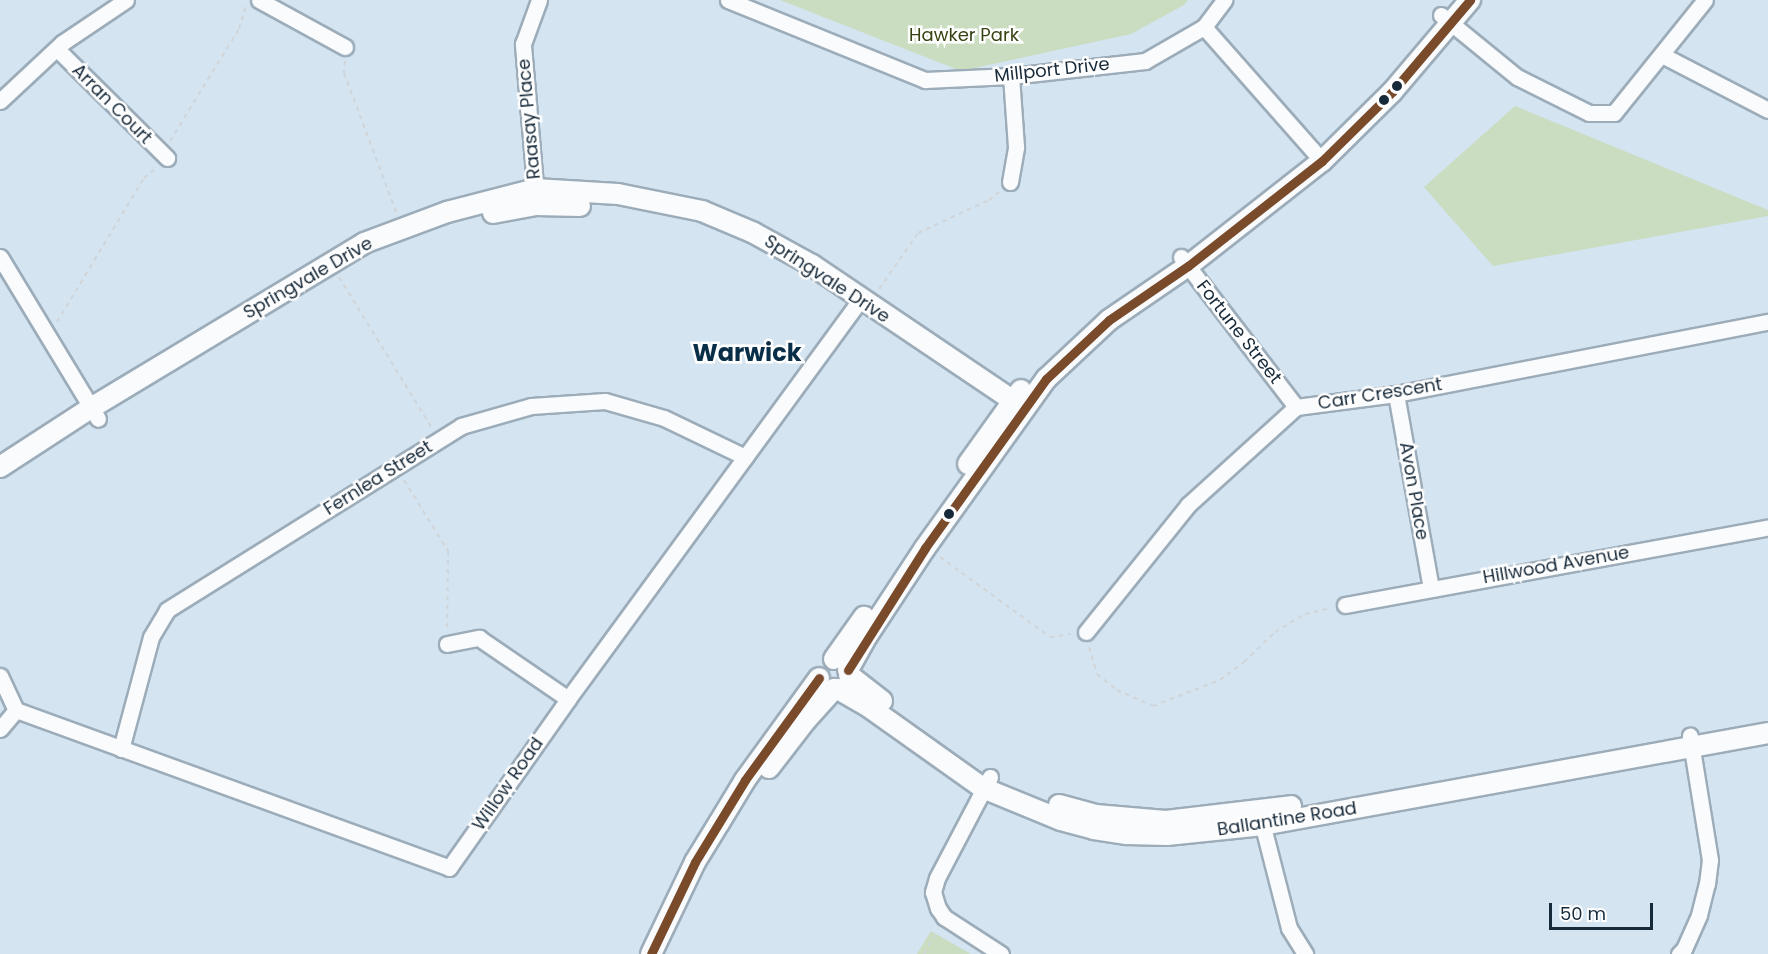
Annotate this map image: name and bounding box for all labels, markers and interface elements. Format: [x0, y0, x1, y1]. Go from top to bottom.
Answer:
park label: Hawker Park [909, 24, 1019, 46]
street label: Millport Drive [993, 53, 1111, 87]
street label: Raasay Place [513, 58, 545, 180]
street label: Arran Court [68, 60, 156, 148]
unlabelled marker [1391, 80, 1403, 92]
unlabelled marker [1378, 94, 1390, 106]
street label: Springvale Drive [760, 230, 894, 328]
street label: Springvale Drive [240, 232, 376, 324]
street label: Fortune Street [1192, 276, 1286, 388]
district label: Warwick [692, 339, 802, 367]
street label: Carr Crescent [1316, 374, 1444, 414]
street label: Fernlea Street [320, 436, 436, 520]
street label: Avon Place [1395, 440, 1433, 542]
unlabelled marker [943, 508, 955, 520]
street label: Hillwood Avenue [1481, 542, 1631, 588]
street label: Willow Road [468, 733, 548, 835]
street label: Ballantine Road [1216, 797, 1358, 841]
scale bar [1552, 891, 1656, 929]
text: 50 m [1560, 901, 1606, 926]

